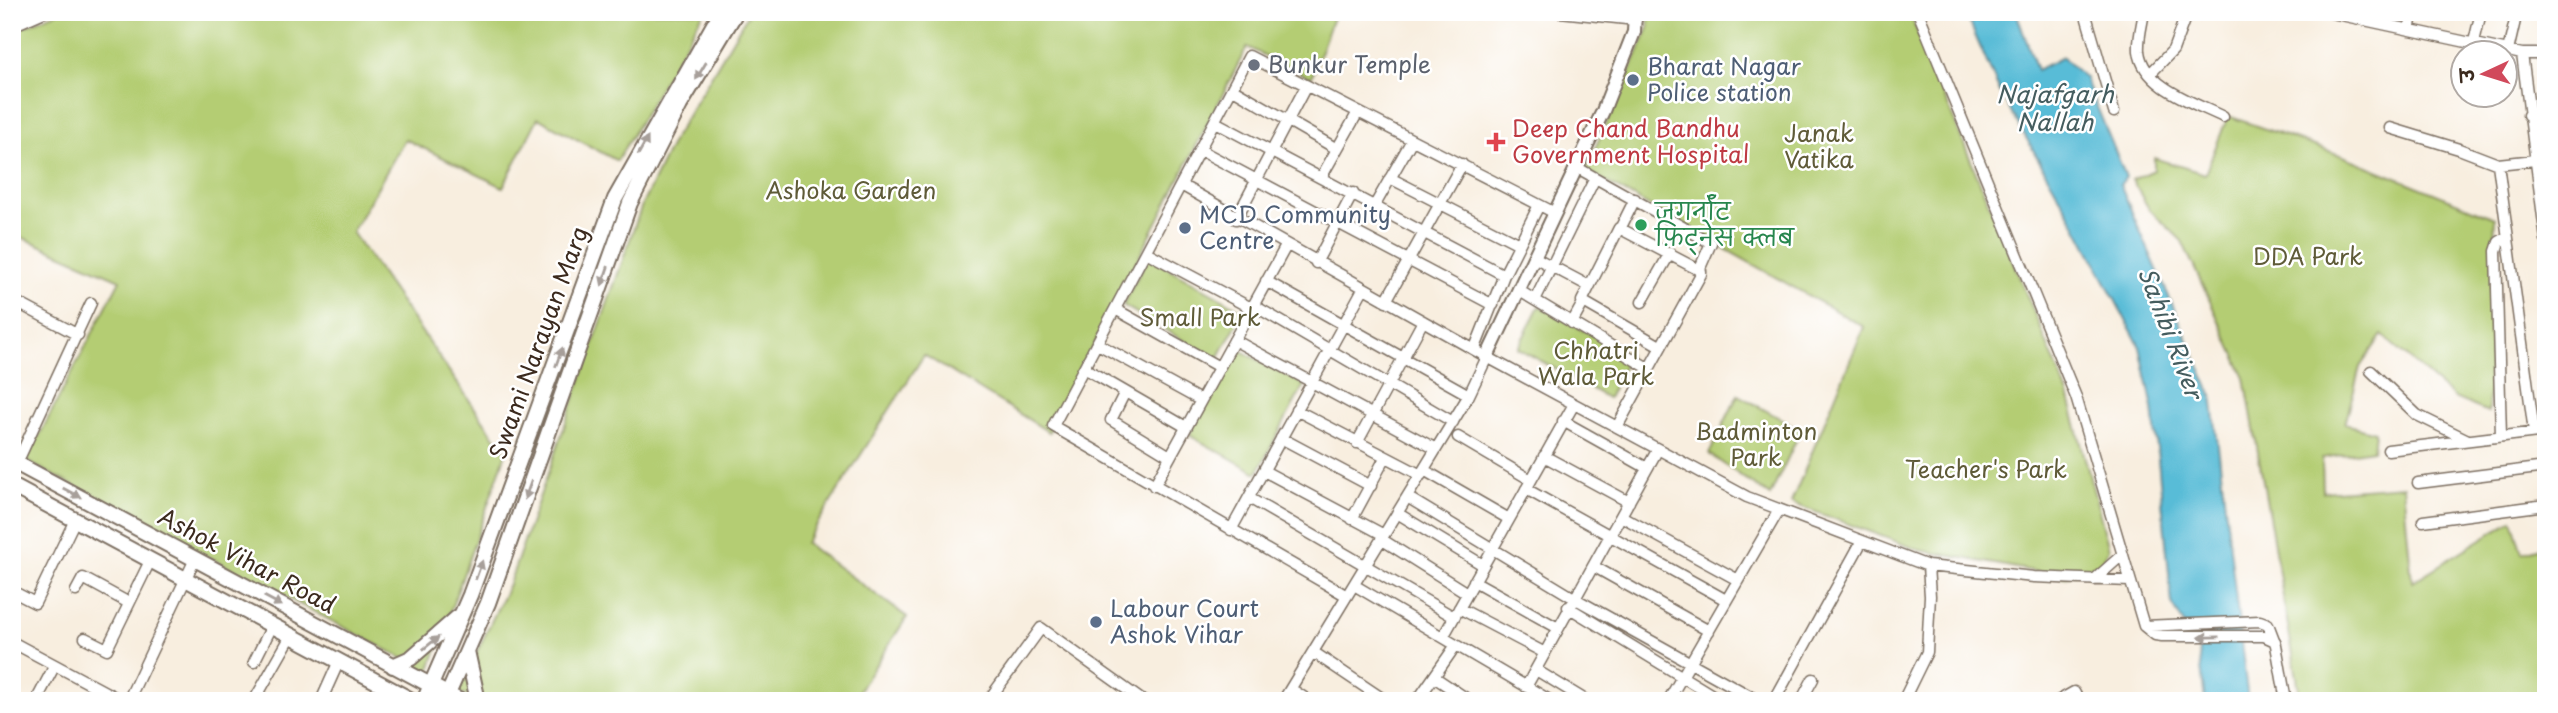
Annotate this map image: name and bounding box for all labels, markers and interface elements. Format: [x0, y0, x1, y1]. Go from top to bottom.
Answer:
north arrow [2450, 38, 2520, 108]
place label: Bunkur Temple [1268, 46, 1431, 81]
place label: Bharat Nagar Police station [1647, 48, 1801, 109]
marker: Bunkur Temple [1246, 57, 1262, 73]
one-way arrow [695, 61, 707, 80]
text: उ [2451, 66, 2481, 85]
marker: Bharat Nagar Police station [1625, 72, 1641, 88]
water label: Najafgarh Nallah [1996, 75, 2115, 139]
place label: Deep Chand Bandhu Government Hospital [1512, 110, 1749, 171]
park label: Janak Vatika [1784, 115, 1854, 176]
marker: Deep Chand Bandhu Government Hospital [1486, 132, 1506, 152]
one-way arrow [637, 136, 649, 156]
park label: Ashoka Garden [766, 172, 936, 207]
place label: जगर्नॉट फ़िट्नेस क्लब [1653, 193, 1796, 256]
place label: MCD Community Centre [1199, 196, 1391, 257]
marker: जगर्नॉट फ़िट्नेस क्लब [1633, 217, 1649, 233]
marker: MCD Community Centre [1177, 220, 1193, 236]
street label: Swami Narayan Marg [479, 221, 596, 464]
park label: DDA Park [2253, 238, 2363, 273]
water label: Sahibi River [2130, 261, 2215, 406]
one-way arrow [599, 266, 610, 287]
park label: Small Park [1139, 299, 1261, 334]
park label: Chhatri Wala Park [1538, 332, 1654, 393]
one-way arrow [553, 346, 564, 367]
park label: Badminton Park [1695, 413, 1817, 474]
park label: Teacher's Park [1905, 451, 2067, 486]
one-way arrow [523, 480, 534, 501]
one-way arrow [63, 487, 82, 499]
street label: Ashok Vihar Road [153, 498, 343, 621]
one-way arrow [474, 560, 485, 581]
place label: Labour Court Ashok Vihar [1110, 590, 1259, 651]
one-way arrow [263, 595, 283, 607]
marker: Labour Court Ashok Vihar [1088, 614, 1104, 630]
one-way arrow [2198, 631, 2220, 643]
one-way arrow [421, 635, 439, 650]

